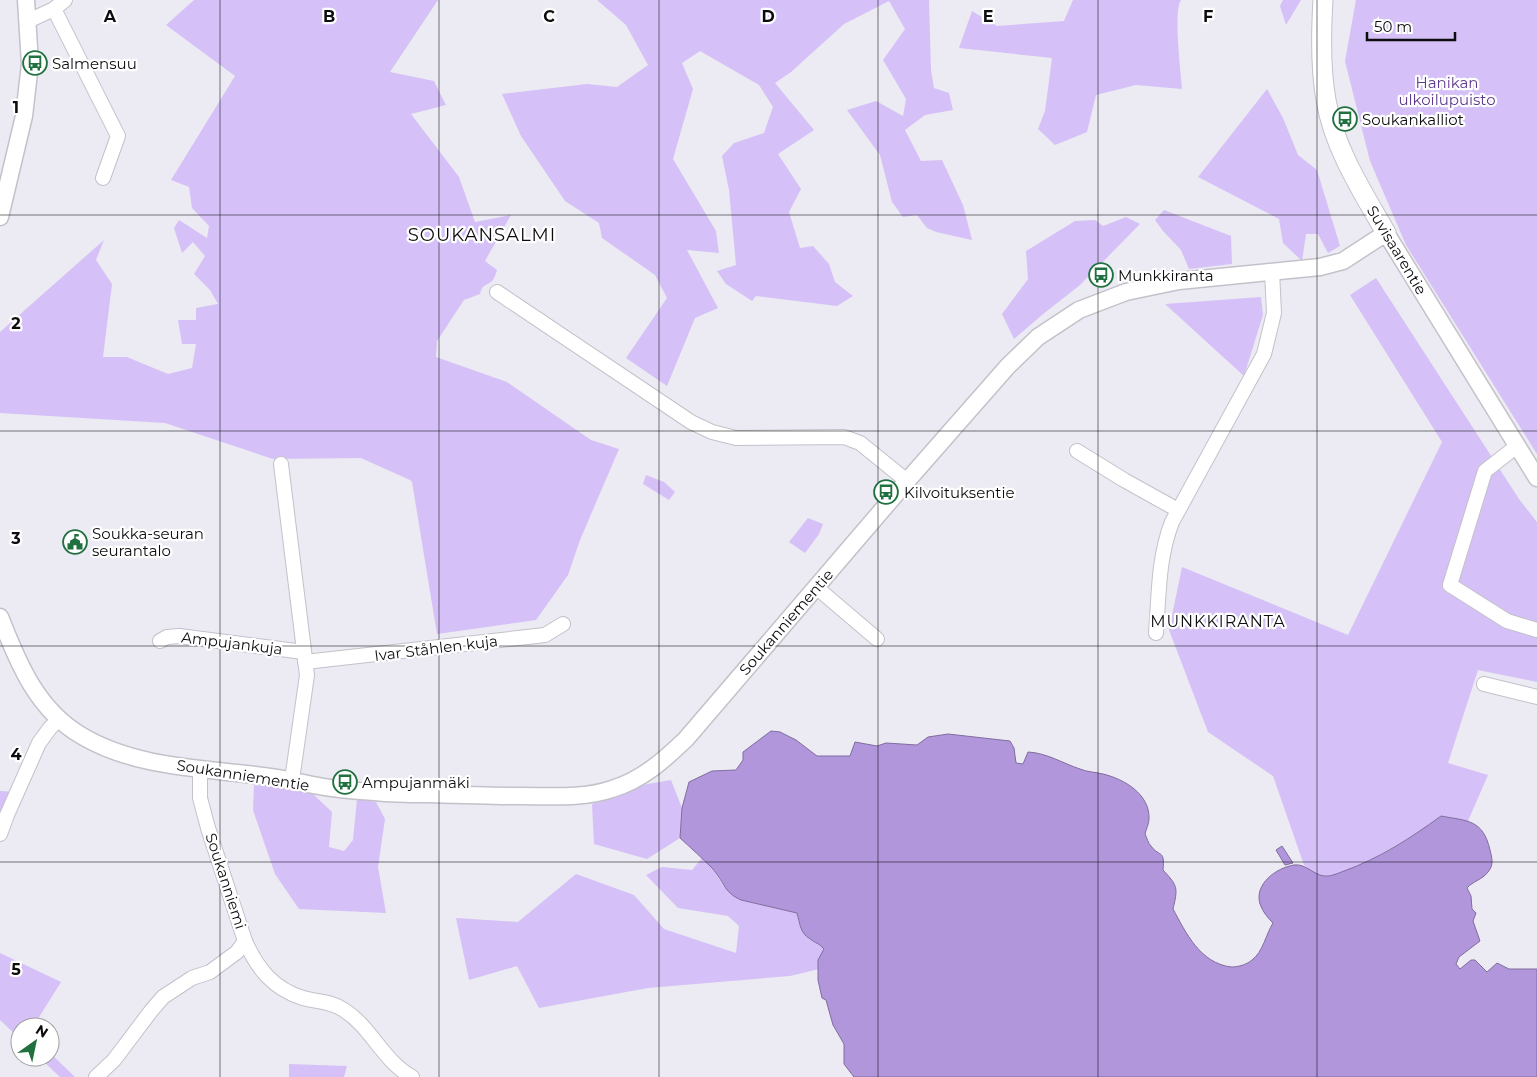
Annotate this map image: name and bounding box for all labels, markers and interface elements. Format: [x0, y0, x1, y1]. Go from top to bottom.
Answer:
text: A [103, 7, 117, 26]
text: B [323, 7, 335, 26]
text: C [543, 7, 555, 26]
text: D [761, 7, 775, 26]
text: E [983, 7, 993, 26]
text: F [1203, 7, 1213, 26]
scale bar [1367, 10, 1454, 42]
text: 50 m [1374, 17, 1412, 36]
bus stop icon: Salmensuu [22, 50, 48, 76]
place label: Salmensuu [52, 54, 137, 73]
park label: Hanikan ulkoilupuisto [1398, 73, 1496, 109]
text: 1 [13, 98, 19, 117]
bus stop icon: Soukankalliot [1332, 106, 1358, 132]
place label: Soukankalliot [1362, 110, 1464, 129]
street label: Suvisaarentie [1363, 202, 1431, 298]
district label: SOUKANSALMI [408, 224, 556, 246]
bus stop icon: Munkkiranta [1088, 262, 1114, 288]
place label: Munkkiranta [1118, 266, 1214, 285]
text: 2 [11, 314, 21, 333]
bus stop icon: Kilvoituksentie [873, 479, 899, 505]
place label: Kilvoituksentie [904, 483, 1015, 502]
place label: Soukka-seuran seurantalo [92, 524, 204, 560]
text: 3 [10, 529, 21, 548]
public building icon: Soukka-seuran seurantalo [62, 529, 88, 555]
street label: Soukanniementie [735, 565, 837, 679]
district label: MUNKKIRANTA [1150, 612, 1286, 631]
street label: Ampujankuja [180, 627, 284, 659]
street label: Ivar Ståhlen kuja [373, 631, 499, 665]
text: 4 [10, 745, 22, 764]
street label: Soukanniementie [175, 755, 311, 795]
bus stop icon: Ampujanmäki [332, 769, 358, 795]
place label: Ampujanmäki [362, 773, 470, 792]
street label: Soukanniemi [202, 831, 250, 931]
text: 5 [11, 960, 21, 979]
north arrow [10, 1017, 60, 1067]
text: N [32, 1020, 52, 1042]

